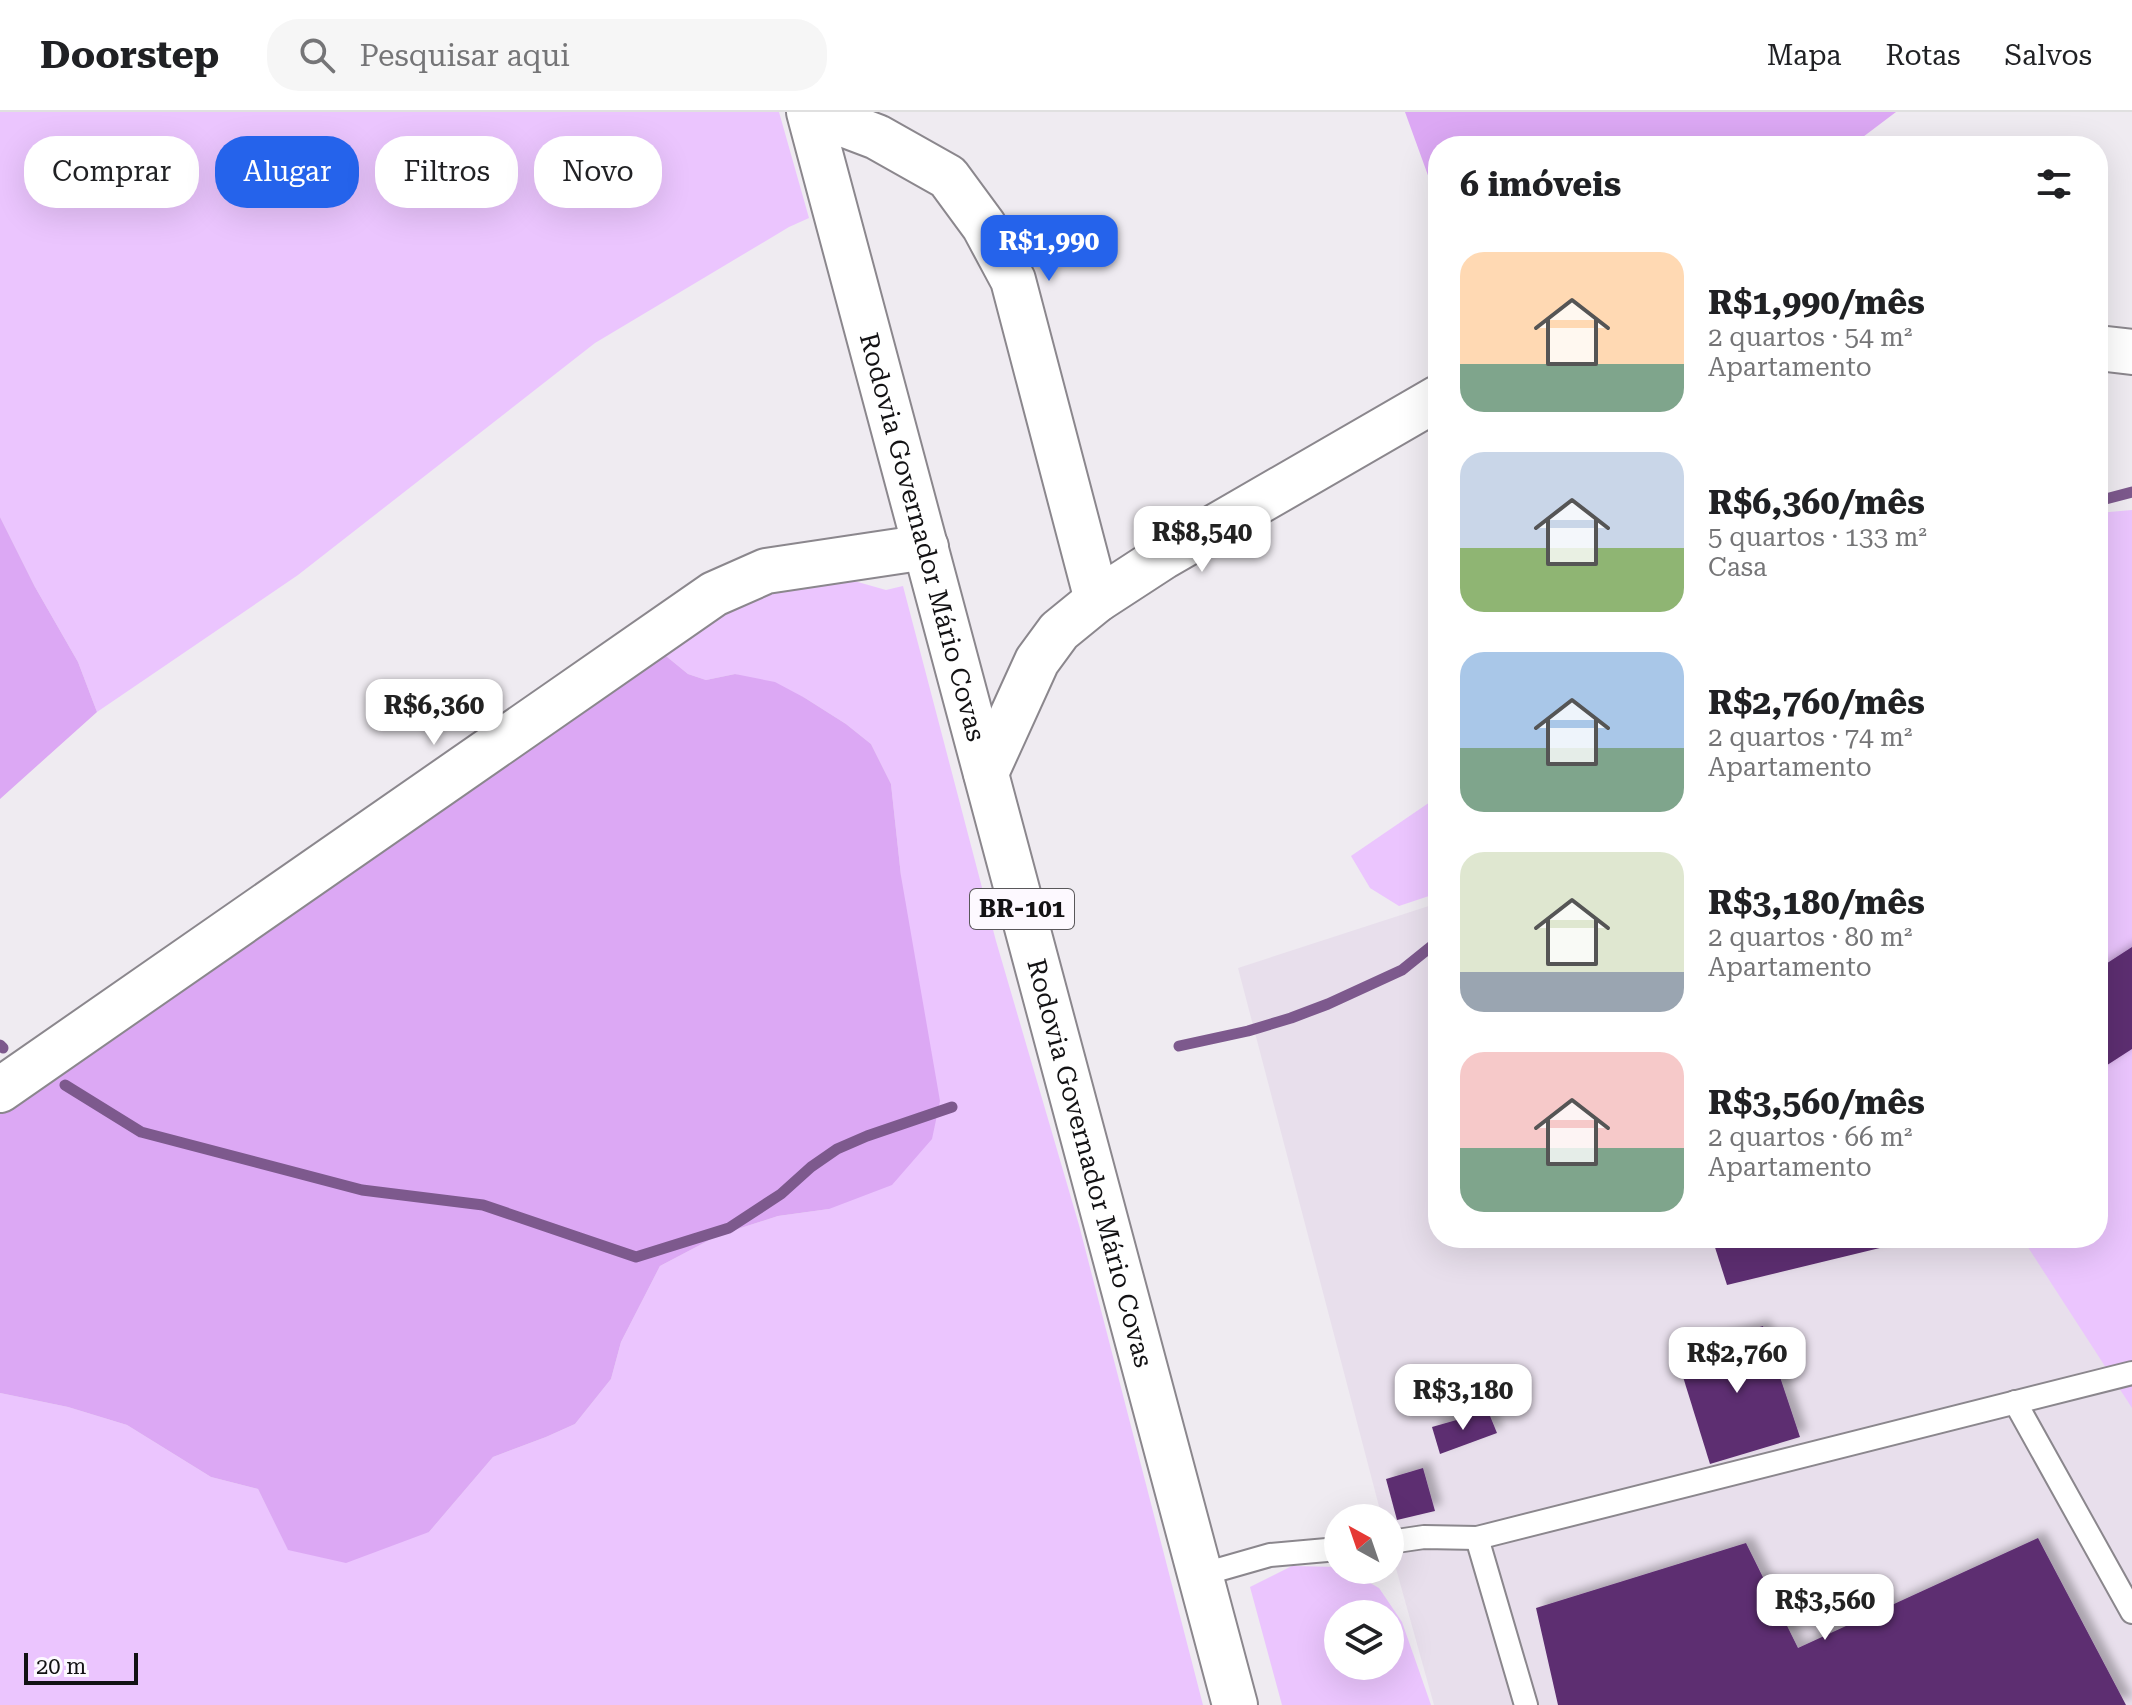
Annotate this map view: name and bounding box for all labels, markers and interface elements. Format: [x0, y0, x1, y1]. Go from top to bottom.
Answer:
search box [267, 19, 827, 91]
text: Doorstep [40, 33, 219, 77]
icon: search [295, 33, 339, 77]
text: Pesquisar aqui [359, 38, 570, 73]
text: Mapa [1767, 39, 1841, 72]
text: Rotas [1885, 39, 1960, 72]
text: Salvos [2004, 39, 2092, 72]
chip: Comprar [24, 136, 199, 208]
chip: Alugar [215, 136, 359, 208]
chip: Filtros [375, 136, 518, 208]
chip: Novo [534, 136, 662, 208]
icon: filters [2032, 162, 2076, 206]
text: 6 imóveis [1460, 164, 1621, 204]
pin: R$1,990 [975, 215, 1123, 283]
text: R$1,990 [999, 226, 1099, 256]
text: R$1,990/mês [1708, 282, 1925, 322]
icon: home [1524, 284, 1620, 380]
text: 2 quartos · 54 m² [1708, 322, 1912, 352]
street label: Rodovia Governador Mário Covas [854, 330, 992, 745]
text: Apartamento [1708, 352, 1872, 382]
text: R$6,360/mês [1708, 482, 1925, 522]
icon: home [1524, 484, 1620, 580]
pin: R$8,540 [1128, 506, 1276, 574]
text: R$8,540 [1152, 517, 1252, 547]
text: 5 quartos · 133 m² [1708, 522, 1927, 552]
text: Casa [1708, 552, 1767, 582]
pin: R$6,360 [360, 679, 508, 747]
text: R$2,760/mês [1708, 682, 1925, 722]
icon: home [1524, 684, 1620, 780]
text: R$6,360 [384, 690, 484, 720]
text: 2 quartos · 74 m² [1708, 722, 1912, 752]
text: Apartamento [1708, 752, 1872, 782]
text: R$3,180/mês [1708, 882, 1925, 922]
icon: home [1524, 884, 1620, 980]
road number: BR-101 [970, 889, 1074, 929]
text: 2 quartos · 80 m² [1708, 922, 1912, 952]
text: Apartamento [1708, 952, 1872, 982]
street label: Rodovia Governador Mário Covas [1021, 956, 1159, 1371]
text: R$3,560/mês [1708, 1082, 1925, 1122]
icon: home [1524, 1084, 1620, 1180]
text: 2 quartos · 66 m² [1708, 1122, 1912, 1152]
text: Apartamento [1708, 1152, 1872, 1182]
pin: R$2,760 [1663, 1327, 1811, 1395]
text: R$2,760 [1687, 1338, 1787, 1368]
pin: R$3,180 [1389, 1364, 1537, 1432]
text: R$3,180 [1413, 1375, 1513, 1405]
north arrow [1324, 1504, 1404, 1584]
map controls [1324, 1504, 1404, 1680]
pin: R$3,560 [1751, 1574, 1899, 1642]
text: R$3,560 [1775, 1585, 1875, 1615]
button: layers [1324, 1600, 1404, 1680]
scale bar [24, 1649, 138, 1685]
text: 20 m [36, 1654, 86, 1679]

